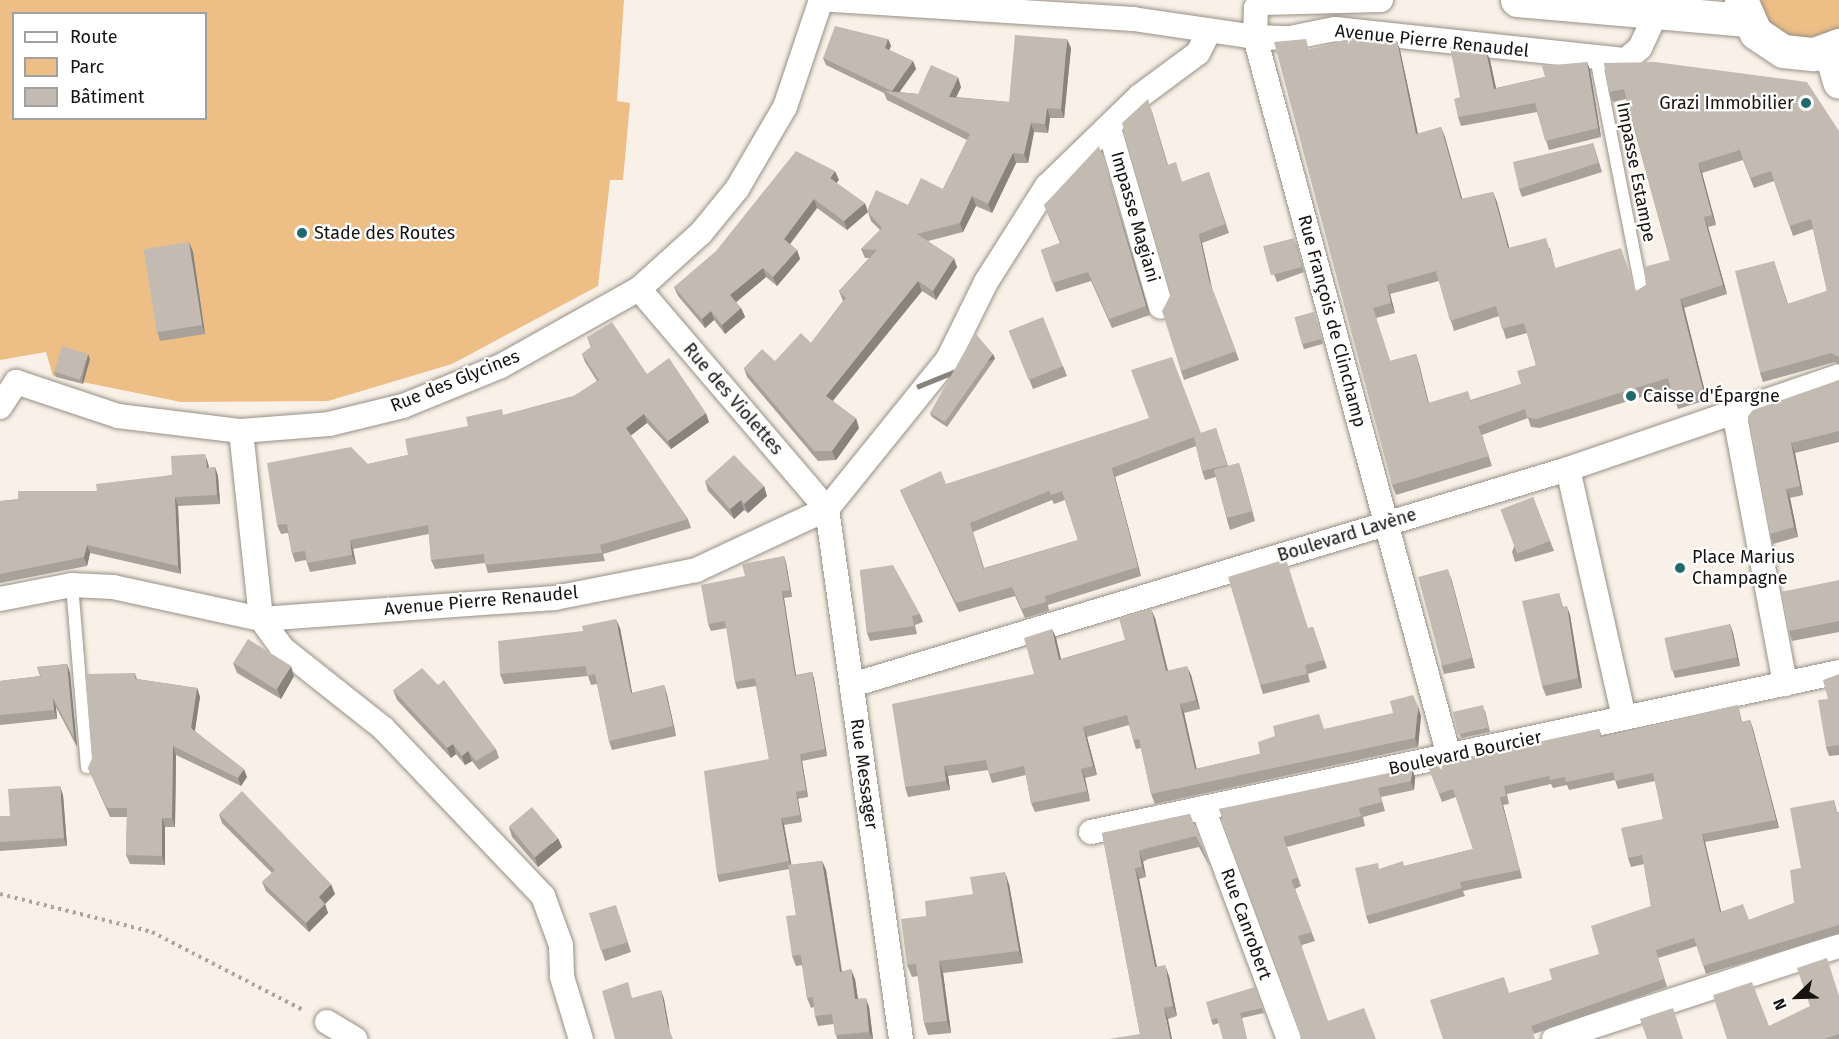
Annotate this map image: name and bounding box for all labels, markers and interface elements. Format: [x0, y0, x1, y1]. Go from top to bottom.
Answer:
legend [12, 12, 207, 120]
street label: Avenue Pierre Renaudel [1334, 20, 1530, 62]
text: Route [70, 26, 118, 48]
text: Parc [70, 56, 104, 78]
text: Bâtiment [70, 86, 145, 108]
place label: Grazi Immobilier [1659, 92, 1794, 114]
marker: Grazi Immobilier [1799, 96, 1813, 110]
street label: Impasse Estampe [1612, 100, 1660, 244]
street label: Impasse Magiani [1106, 149, 1164, 285]
street label: Rue François de Clinchamp [1293, 212, 1371, 430]
place label: Stade des Routes [314, 222, 455, 244]
marker: Stade des Routes [295, 226, 309, 240]
street label: Rue des Violettes [679, 339, 787, 459]
street label: Rue des Glycines [387, 345, 523, 417]
place label: Caisse d'Épargne [1643, 385, 1780, 407]
marker: Caisse d'Épargne [1624, 389, 1638, 403]
street label: Boulevard Lavène [1275, 504, 1419, 566]
place label: Place Marius Champagne [1692, 547, 1795, 590]
marker: Place Marius Champagne [1673, 561, 1687, 575]
street label: Avenue Pierre Renaudel [383, 582, 579, 620]
street label: Rue Messager [846, 717, 882, 831]
street label: Boulevard Bourcier [1386, 726, 1544, 780]
street label: Rue Canrobert [1216, 865, 1276, 983]
north arrow [1767, 967, 1827, 1027]
text: N [1769, 996, 1791, 1013]

